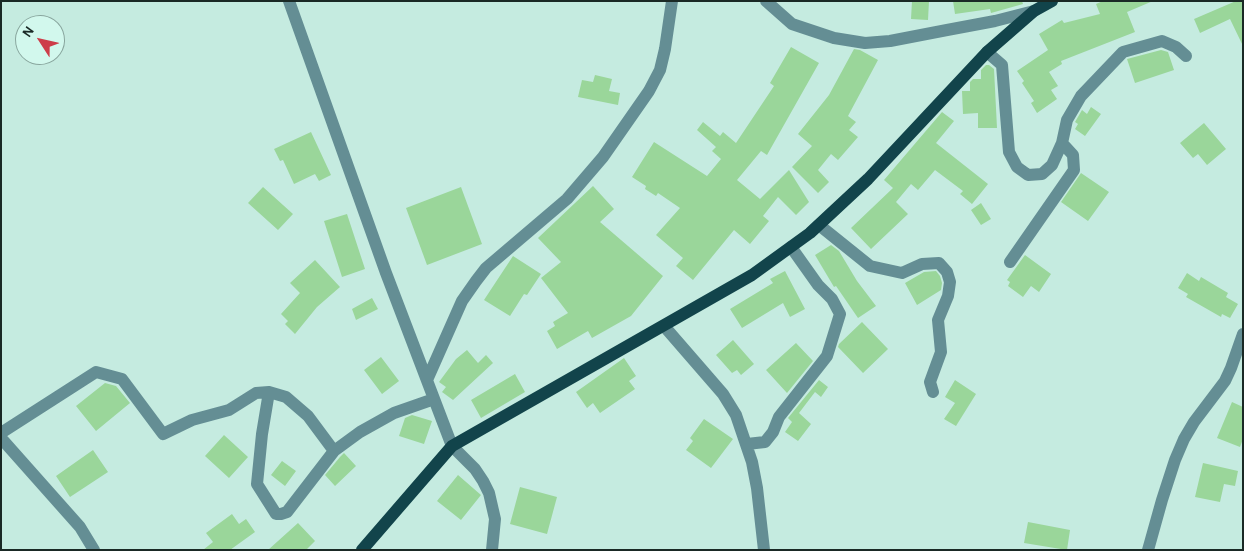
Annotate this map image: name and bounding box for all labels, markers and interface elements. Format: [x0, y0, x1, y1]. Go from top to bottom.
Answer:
north arrow [15, 15, 65, 65]
text: N [20, 24, 37, 40]

